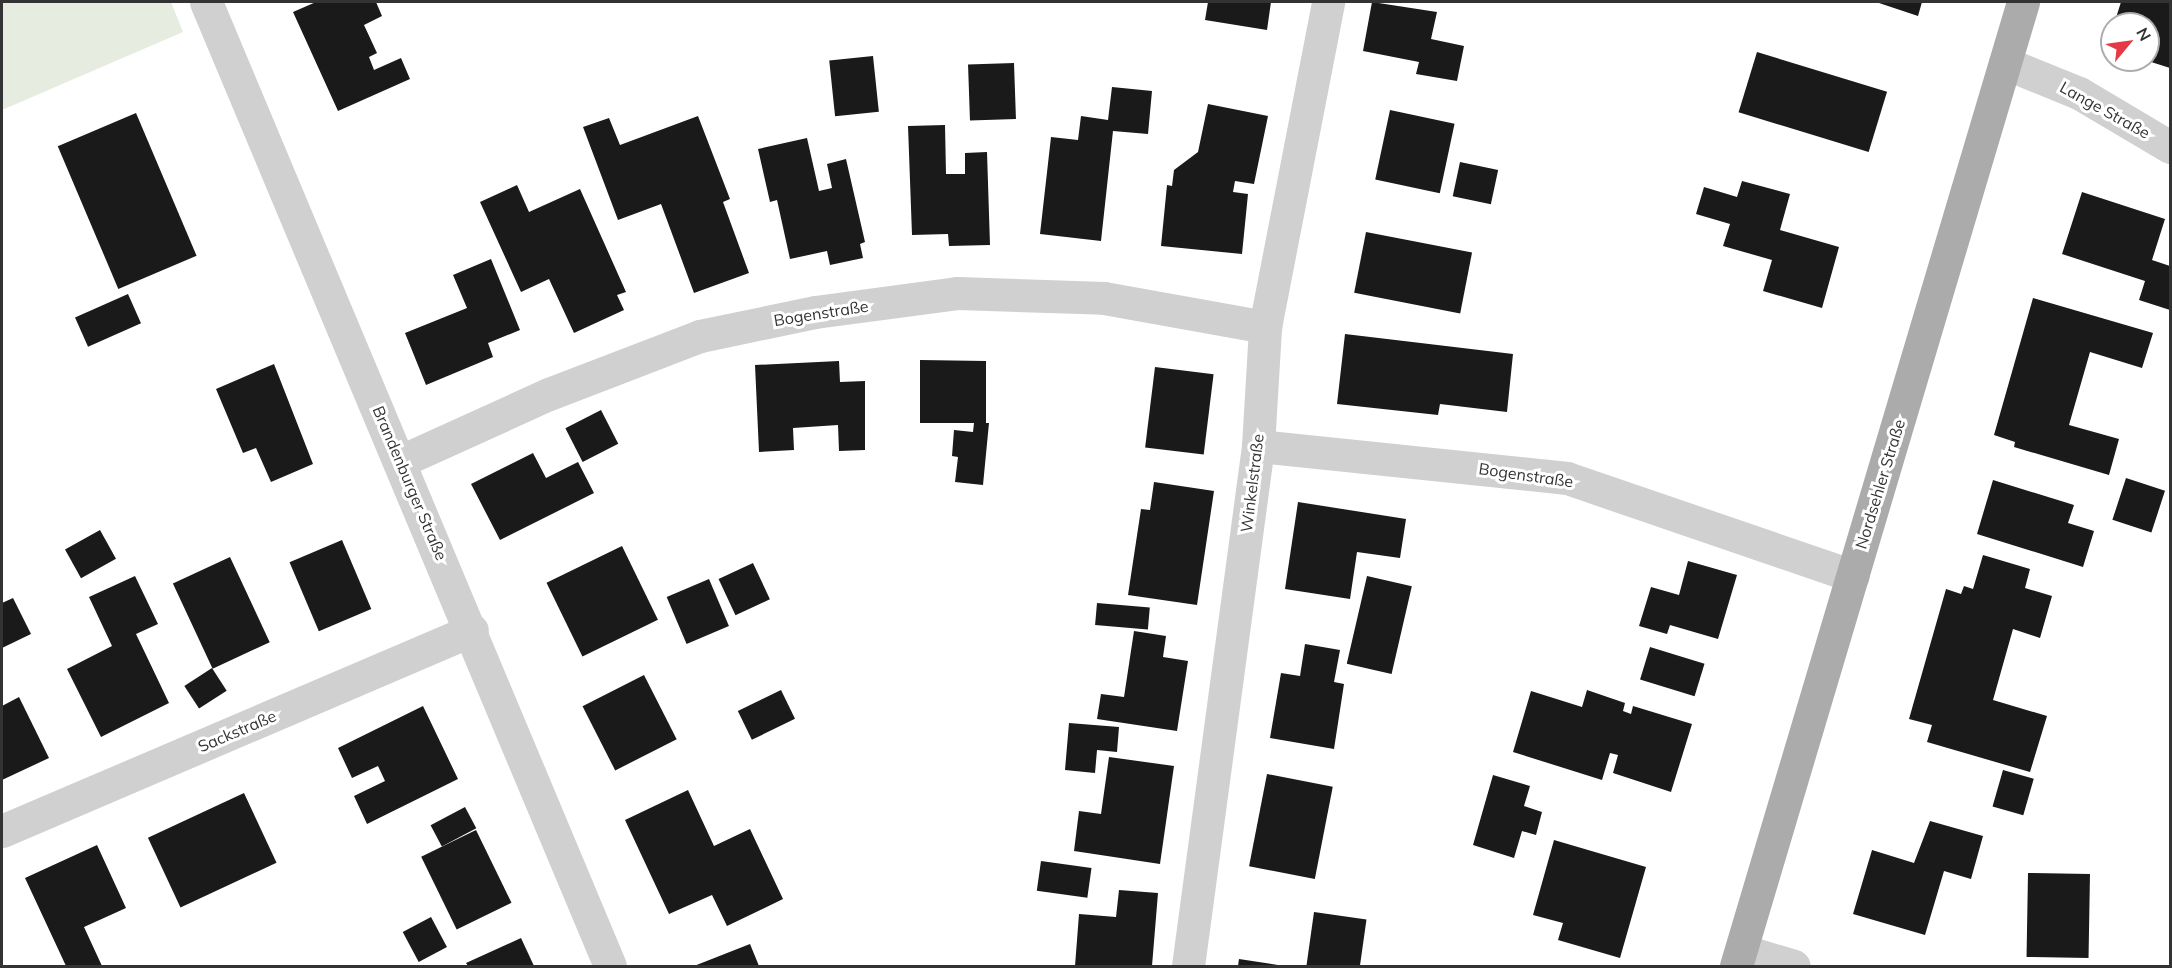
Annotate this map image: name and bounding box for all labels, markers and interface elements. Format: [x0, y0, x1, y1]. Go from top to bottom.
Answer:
north arrow [2100, 12, 2160, 72]
text: N [2132, 24, 2156, 44]
street label: Lange Straße [2057, 77, 2153, 143]
street label: Bogenstraße [772, 296, 870, 330]
street label: Brandenburger Straße [369, 403, 451, 563]
street label: Nordsehler Straße [1851, 417, 1909, 551]
street label: Winkelstraße [1236, 433, 1268, 533]
street label: Bogenstraße [1477, 459, 1575, 491]
street label: Sackstraße [195, 706, 279, 756]

